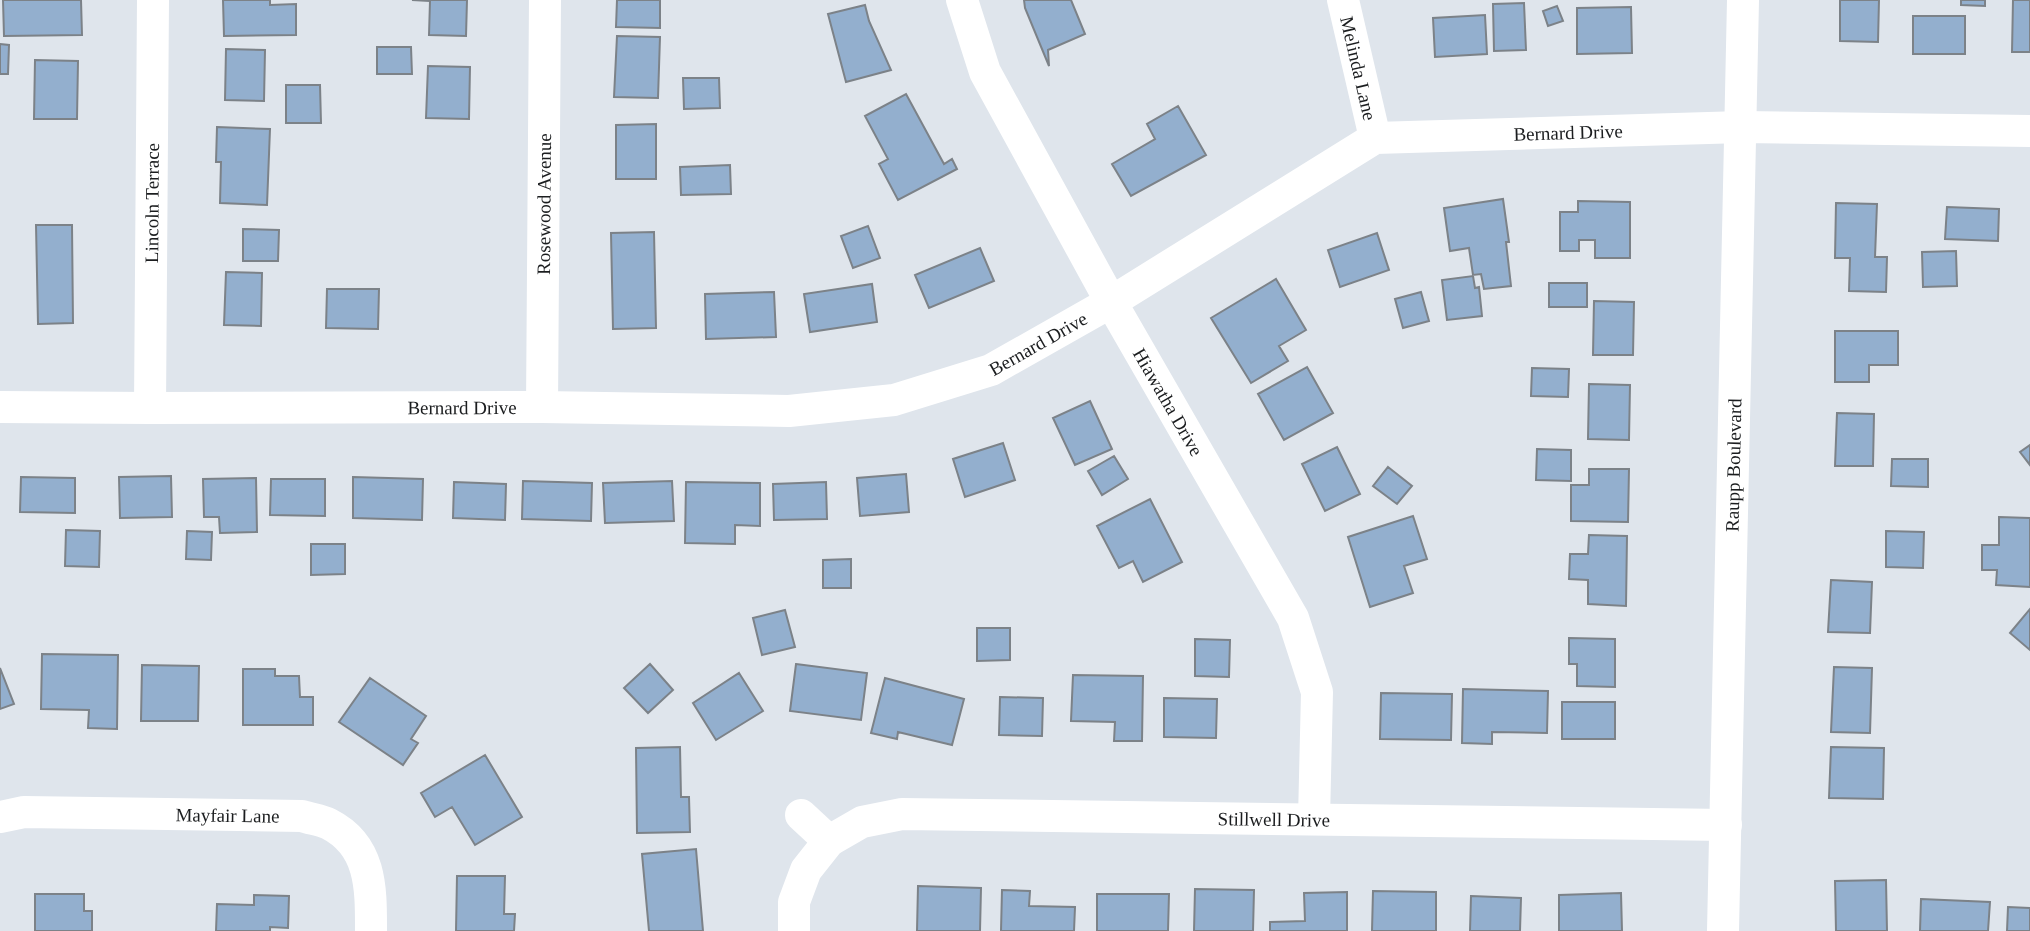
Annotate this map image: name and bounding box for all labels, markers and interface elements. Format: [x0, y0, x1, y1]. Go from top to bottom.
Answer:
street label: Melinda Lane [1336, 14, 1381, 122]
street label: Bernard Drive [1513, 121, 1623, 145]
street label: Rosewood Avenue [533, 133, 555, 275]
street label: Lincoln Terrace [141, 143, 163, 263]
street label: Bernard Drive [985, 308, 1091, 380]
street label: Hiawatha Drive [1129, 344, 1207, 460]
street label: Bernard Drive [407, 397, 517, 418]
street label: Raupp Boulevard [1722, 398, 1745, 532]
street label: Mayfair Lane [175, 804, 280, 827]
street label: Stillwell Drive [1218, 808, 1330, 831]

